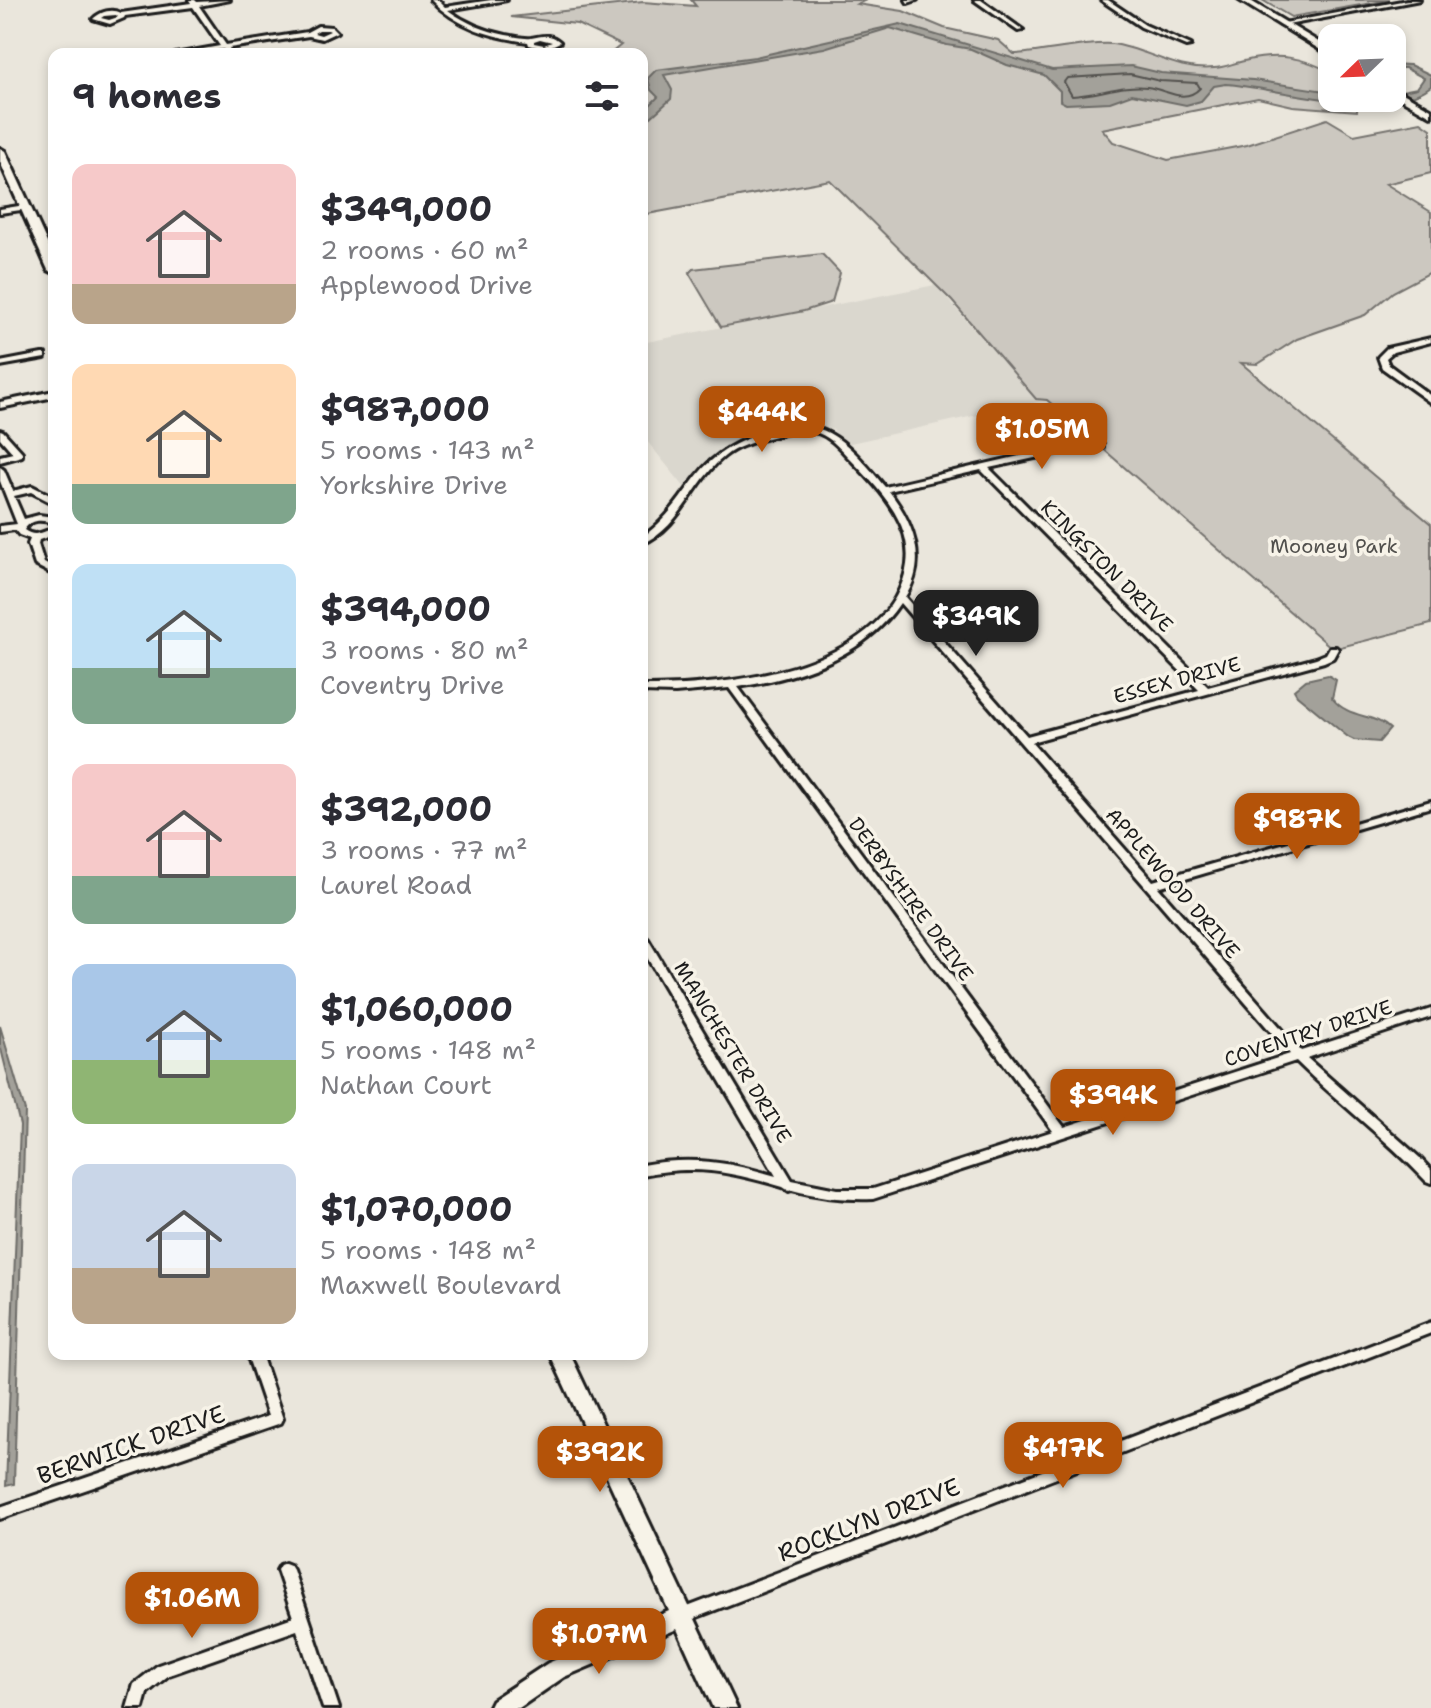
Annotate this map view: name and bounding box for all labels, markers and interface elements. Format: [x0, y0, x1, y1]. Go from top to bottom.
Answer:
north arrow [1318, 24, 1406, 112]
map controls [1318, 24, 1406, 112]
text: 9 homes [72, 73, 221, 119]
icon: filters [580, 74, 624, 118]
text: $349,000 [320, 186, 492, 232]
icon: home [136, 196, 232, 292]
text: 2 rooms · 60 m² [320, 232, 529, 267]
text: Applewood Drive [320, 267, 533, 302]
text: $987,000 [320, 386, 490, 432]
pin: $444K [706, 386, 818, 454]
text: $444K [717, 394, 807, 429]
icon: home [136, 396, 232, 492]
pin: $1.05M [977, 403, 1107, 471]
text: $1.05M [994, 411, 1090, 446]
text: 5 rooms · 143 m² [320, 432, 535, 467]
text: Yorkshire Drive [320, 467, 508, 502]
street label: KINGSTON DRIVE [1035, 494, 1179, 638]
park label: Mooney Park [1270, 533, 1398, 559]
text: $394,000 [320, 586, 491, 632]
pin: $349K [920, 590, 1032, 658]
icon: home [136, 596, 232, 692]
text: $349K [931, 598, 1021, 633]
text: 3 rooms · 80 m² [320, 632, 529, 667]
street label: ESSEX DRIVE [1111, 651, 1243, 709]
text: Coventry Drive [320, 667, 505, 702]
text: $392,000 [320, 786, 492, 832]
pin: $987K [1241, 793, 1353, 861]
icon: home [136, 796, 232, 892]
text: $987K [1253, 801, 1341, 836]
street label: APPLEWOOD DRIVE [1100, 802, 1246, 964]
street label: DERBYSHIRE DRIVE [843, 812, 979, 986]
text: 3 rooms · 77 m² [320, 832, 528, 867]
text: Laurel Road [320, 867, 472, 902]
street label: MANCHESTER DRIVE [668, 956, 798, 1148]
text: $1,060,000 [320, 986, 513, 1032]
street label: COVENTRY DRIVE [1221, 994, 1395, 1072]
icon: home [136, 996, 232, 1092]
text: 5 rooms · 148 m² [320, 1032, 536, 1067]
text: Nathan Court [320, 1067, 492, 1102]
pin: $394K [1057, 1069, 1169, 1137]
text: $394K [1068, 1077, 1158, 1112]
text: $1,070,000 [320, 1186, 513, 1232]
icon: home [136, 1196, 232, 1292]
text: 5 rooms · 148 m² [320, 1232, 536, 1267]
text: Maxwell Boulevard [320, 1267, 561, 1302]
street label: BERWICK DRIVE [33, 1398, 229, 1492]
pin: $417K [1007, 1422, 1119, 1490]
pin: $392K [544, 1426, 656, 1494]
text: $417K [1022, 1430, 1104, 1465]
text: $392K [556, 1434, 644, 1469]
street label: ROCKLYN DRIVE [773, 1471, 965, 1569]
pin: $1.06M [127, 1572, 257, 1640]
text: $1.06M [143, 1580, 241, 1615]
pin: $1.07M [534, 1608, 664, 1676]
text: $1.07M [551, 1616, 647, 1651]

